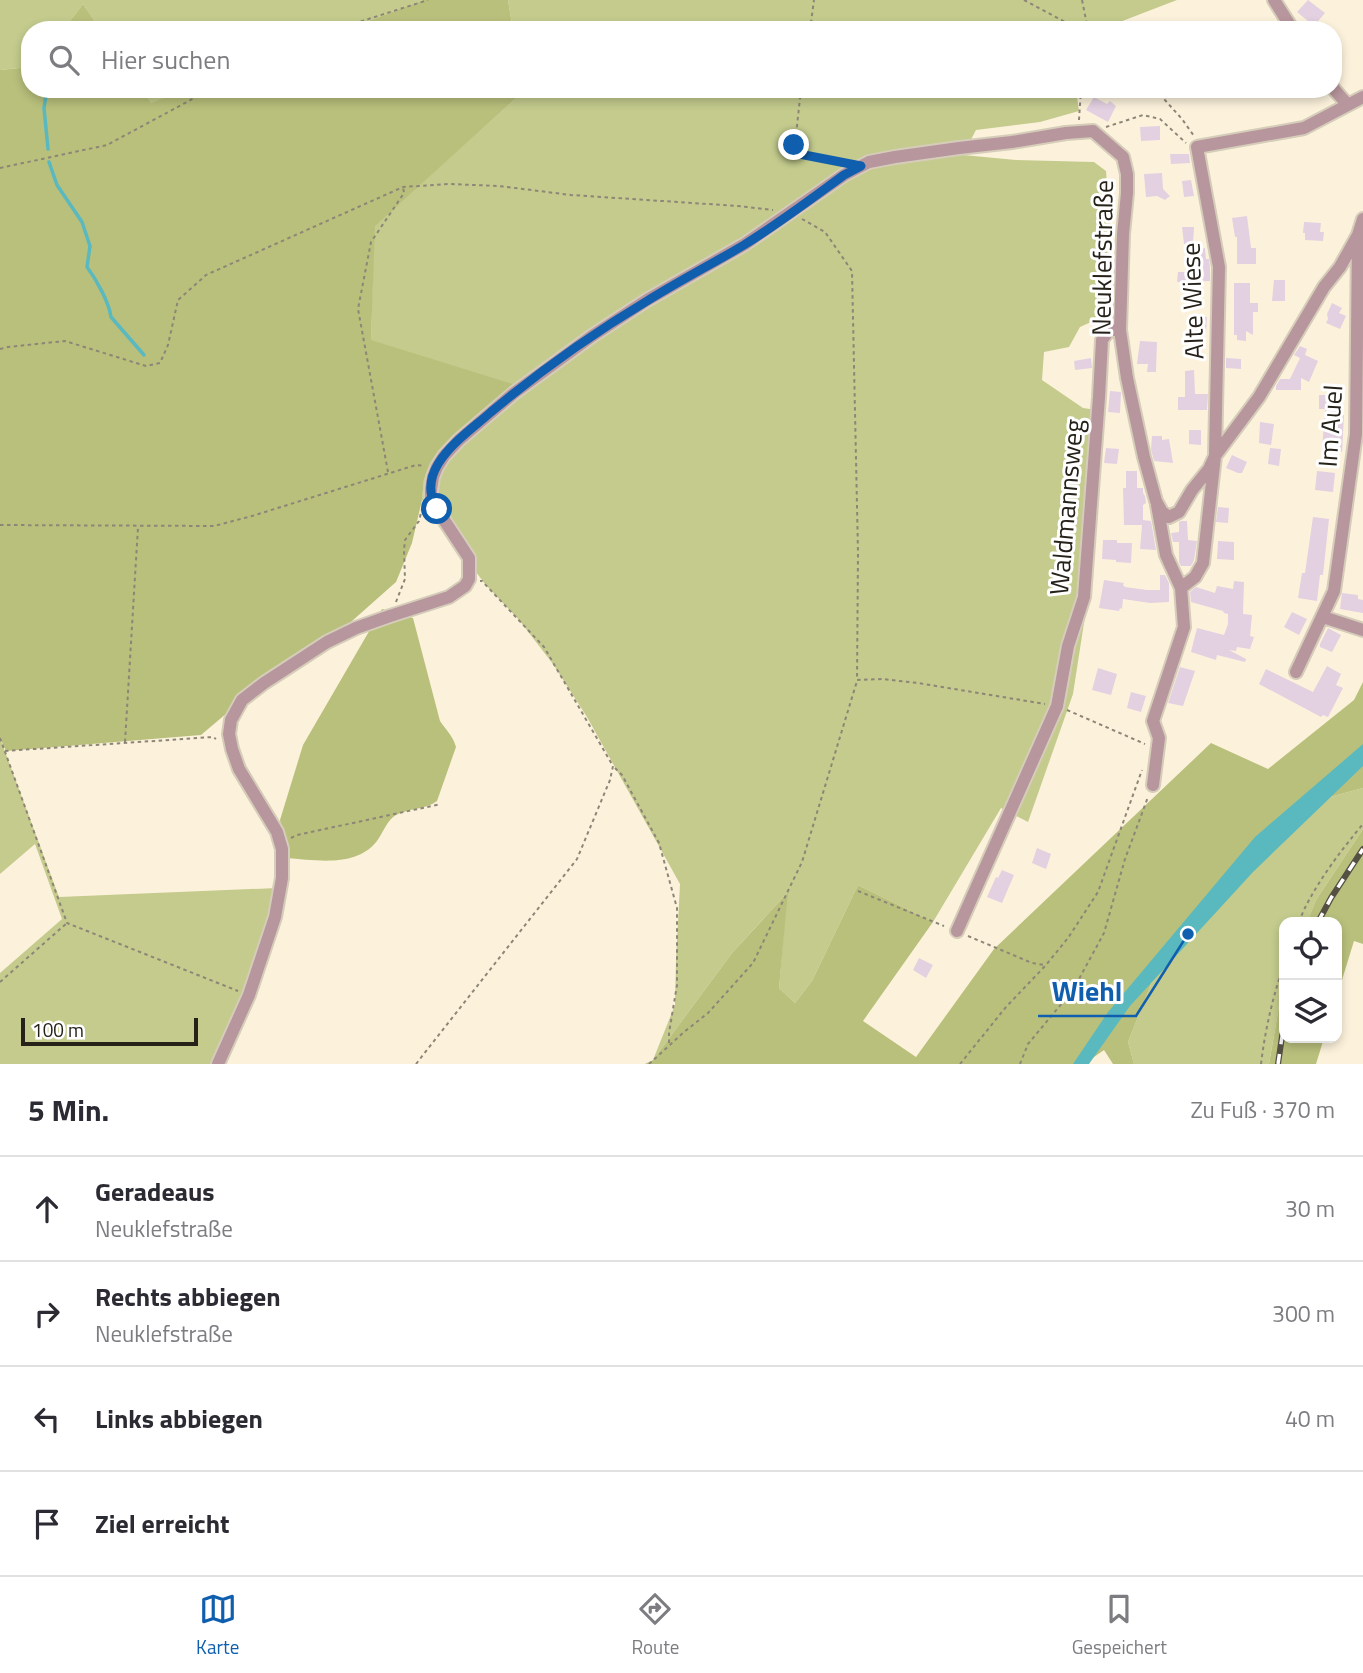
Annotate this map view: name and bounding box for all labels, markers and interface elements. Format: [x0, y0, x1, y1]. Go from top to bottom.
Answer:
search box [21, 21, 1342, 98]
text: Hier suchen [101, 40, 230, 79]
icon: search [45, 41, 83, 79]
route end [778, 129, 809, 160]
street label: Neuklefstraße [1081, 180, 1123, 336]
street label: Alte Wiese [1170, 242, 1214, 360]
street label: Im Auel [1308, 384, 1352, 468]
street label: Waldmannsweg [1039, 417, 1093, 597]
route start [421, 493, 452, 524]
map controls [1279, 917, 1342, 1043]
button: locate [1279, 917, 1342, 980]
callout: Wiehl [1038, 967, 1136, 1016]
text: Wiehl [1052, 969, 1122, 1012]
button: layers [1279, 980, 1342, 1043]
scale bar [21, 1015, 198, 1047]
text: 100 m [32, 1015, 84, 1044]
text: 5 Min. [28, 1087, 109, 1133]
text: Zu Fuß · 370 m [1191, 1092, 1335, 1127]
text: Geradeaus [95, 1172, 215, 1211]
icon: ahead [28, 1190, 66, 1228]
text: 30 m [1285, 1191, 1335, 1226]
text: Neuklefstraße [95, 1211, 233, 1246]
text: Rechts abbiegen [95, 1277, 281, 1316]
icon: right [28, 1295, 66, 1333]
text: 300 m [1272, 1296, 1335, 1331]
text: Neuklefstraße [95, 1316, 233, 1351]
text: Links abbiegen [95, 1399, 263, 1438]
icon: left [28, 1400, 66, 1438]
text: 40 m [1285, 1401, 1335, 1436]
text: Ziel erreicht [95, 1504, 230, 1543]
icon: arrive [28, 1505, 66, 1543]
tab: Karte [196, 1590, 239, 1661]
tab: Route [632, 1590, 679, 1661]
tab: Gespeichert [1072, 1590, 1167, 1661]

